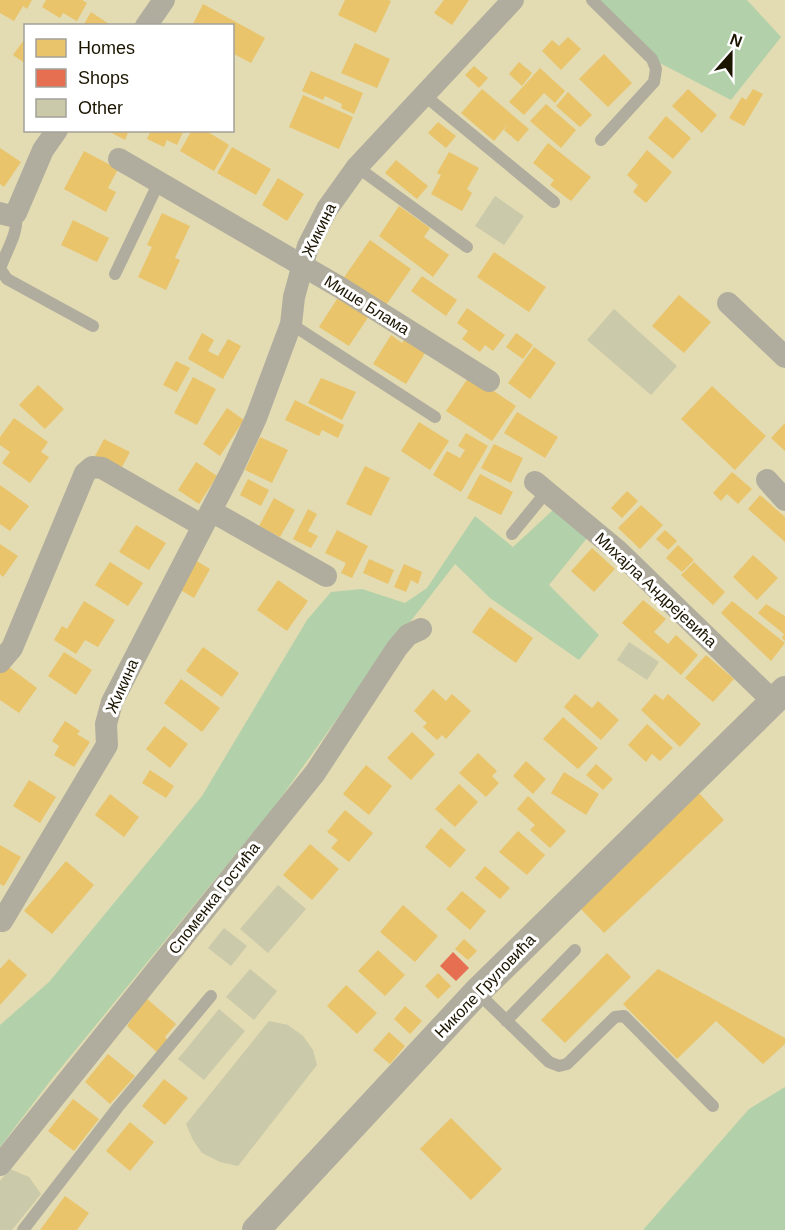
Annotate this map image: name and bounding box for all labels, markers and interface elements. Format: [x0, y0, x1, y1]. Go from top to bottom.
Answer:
legend [24, 24, 234, 132]
north arrow [701, 24, 761, 84]
text: N [728, 30, 745, 50]
text: Homes [78, 38, 135, 58]
text: Shops [78, 68, 129, 88]
text: Other [78, 98, 123, 118]
street label: Жикина [299, 200, 339, 260]
street label: Мише Блама [321, 272, 413, 338]
street label: Михајла Андрејевића [592, 529, 720, 651]
street label: Жикина [103, 656, 141, 716]
street label: Споменка Гостића [165, 839, 263, 957]
street label: Николе Груловића [431, 931, 539, 1041]

